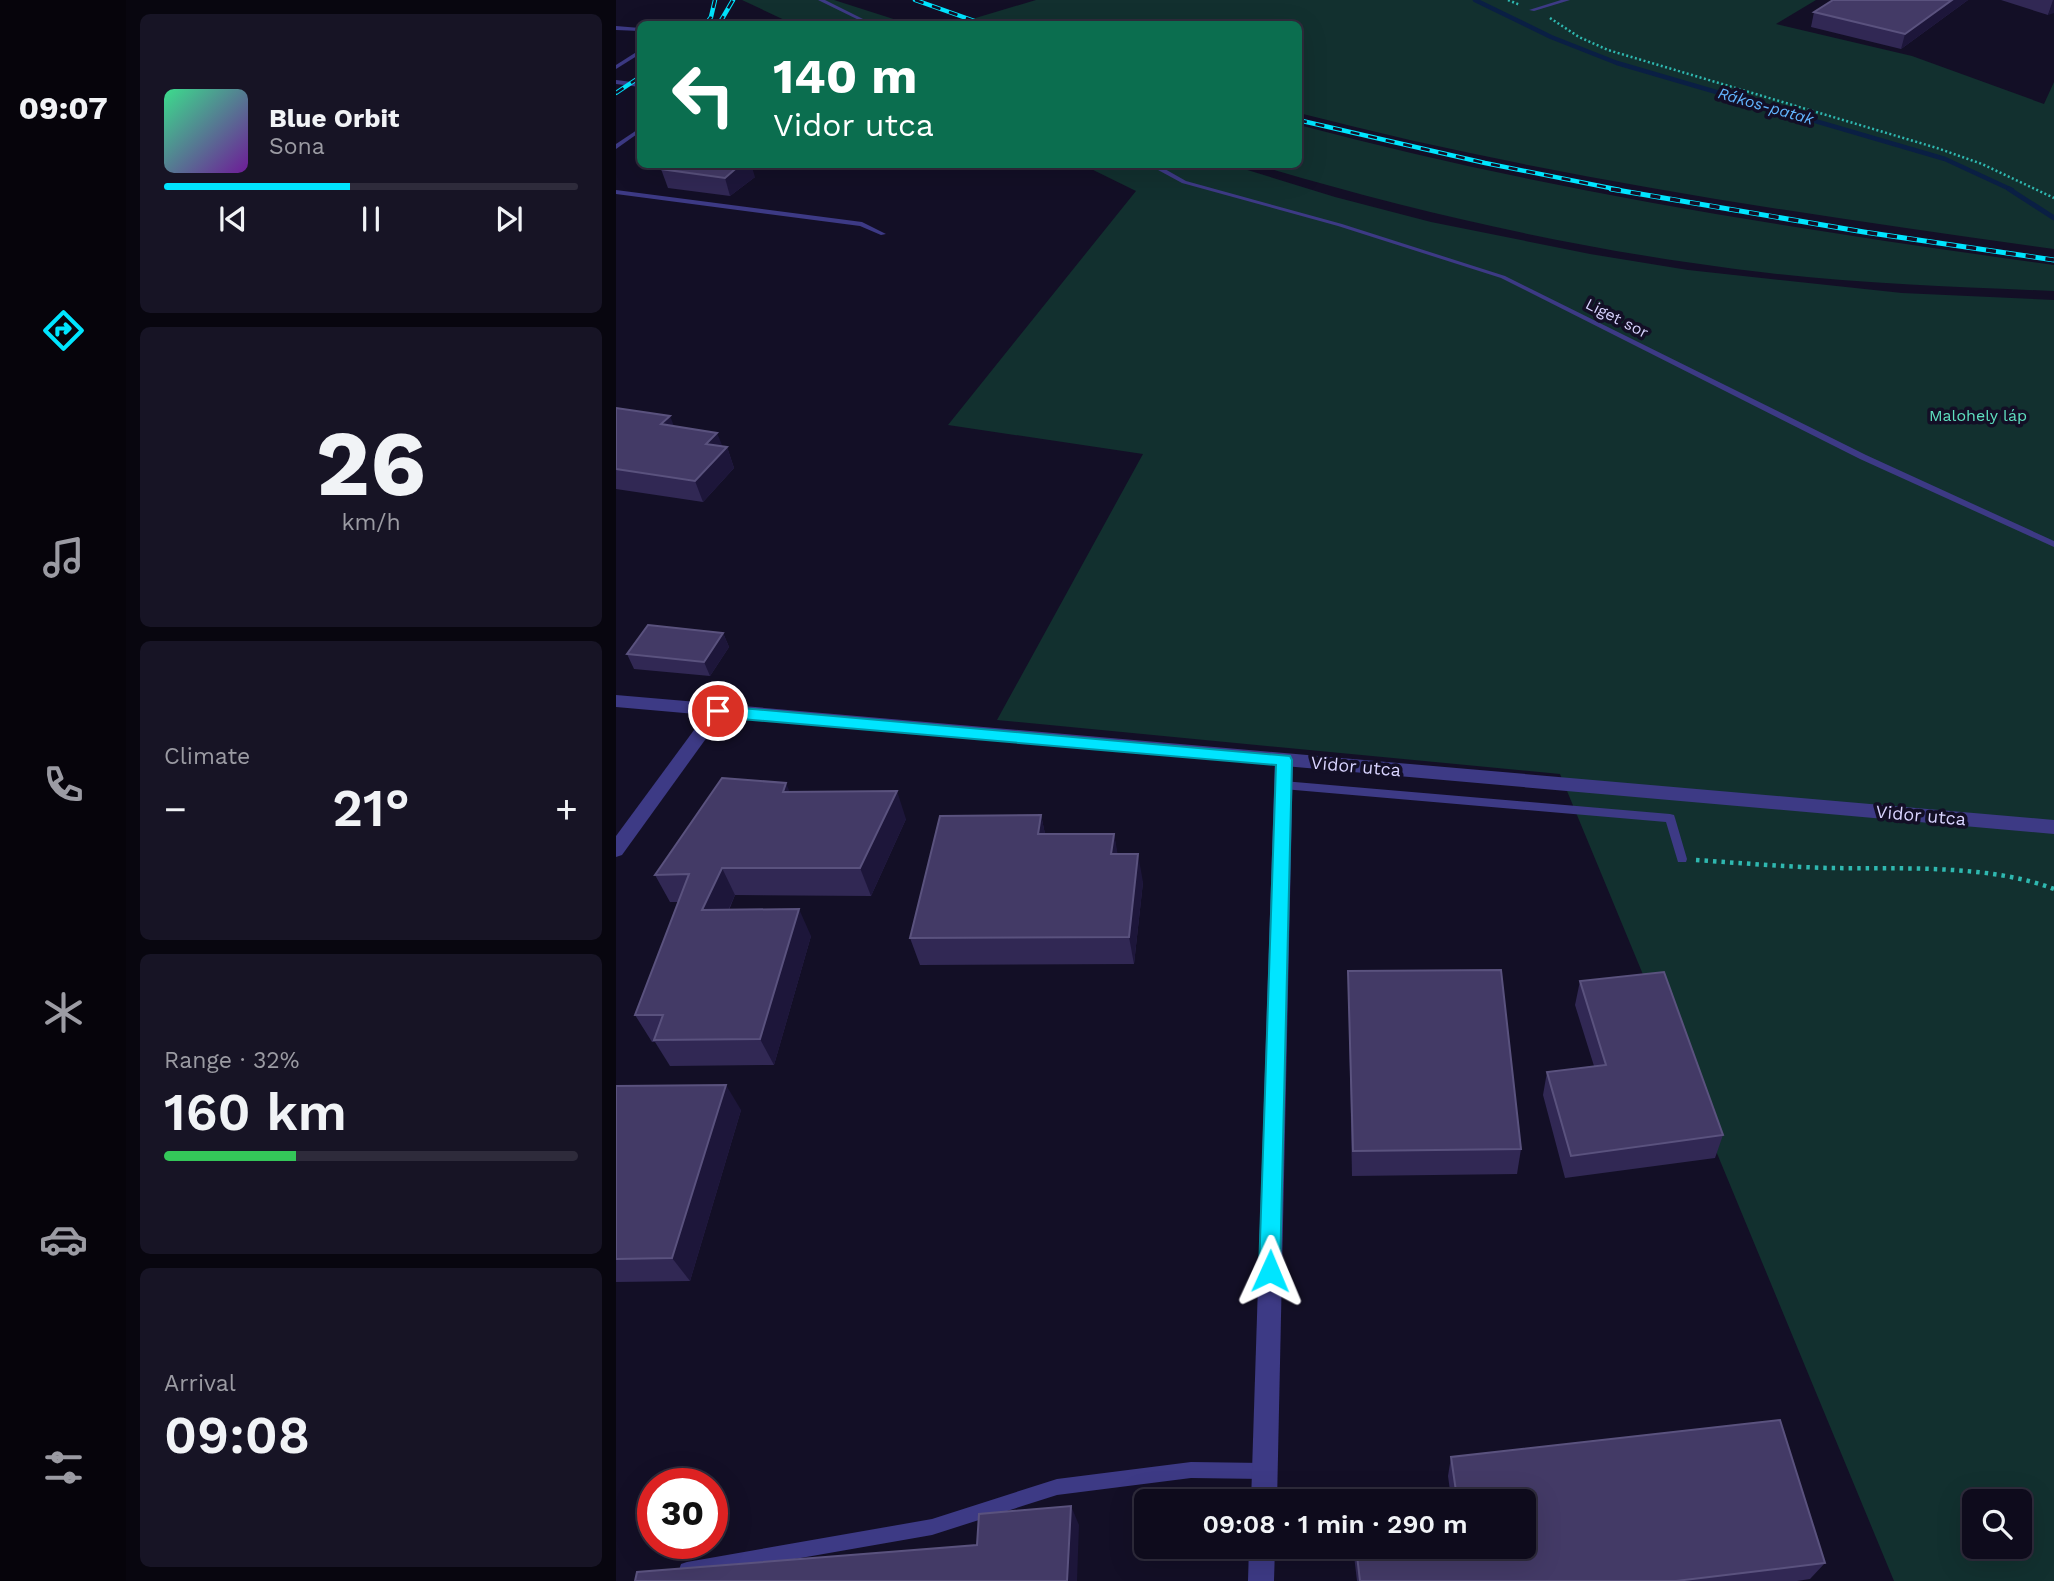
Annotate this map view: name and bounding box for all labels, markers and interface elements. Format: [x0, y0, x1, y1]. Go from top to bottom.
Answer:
text: 140 m [773, 47, 917, 105]
icon: left [658, 49, 749, 140]
water label: Rákos-patak [1716, 83, 1817, 129]
text: 09:07 [18, 89, 108, 127]
text: Blue Orbit [269, 103, 399, 133]
text: Vidor utca [773, 106, 934, 144]
text: Sona [269, 133, 325, 160]
icon: previous [214, 200, 252, 238]
icon: pause [352, 200, 390, 238]
icon: next [490, 200, 528, 238]
street label: Liget sor [1582, 294, 1652, 342]
icon: directions [39, 306, 88, 355]
park label: Malohely láp [1929, 406, 2027, 425]
text: 26 [316, 410, 426, 517]
text: km/h [341, 509, 401, 536]
icon: music [39, 533, 88, 582]
pin [688, 681, 748, 741]
icon: arrive [699, 692, 737, 730]
text: Climate [164, 743, 250, 770]
street label: Vidor utca [1310, 752, 1402, 780]
icon: phone [39, 760, 88, 809]
text: 21° [332, 778, 410, 839]
text: − [164, 787, 187, 831]
text: + [555, 787, 578, 831]
street label: Vidor utca [1875, 801, 1967, 829]
icon: climate [39, 988, 88, 1037]
text: Range · 32% [164, 1047, 299, 1074]
text: 160 km [164, 1082, 347, 1143]
icon: car [39, 1215, 88, 1264]
position arrow [1233, 1234, 1307, 1308]
text: Arrival [164, 1370, 236, 1397]
text: 09:08 [164, 1405, 310, 1466]
icon: filters [39, 1443, 88, 1492]
speed limit sign: 30 [637, 1468, 728, 1559]
map controls [1962, 1489, 2032, 1559]
button: search [1962, 1489, 2032, 1559]
text: 09:08 · 1 min · 290 m [1202, 1509, 1468, 1539]

